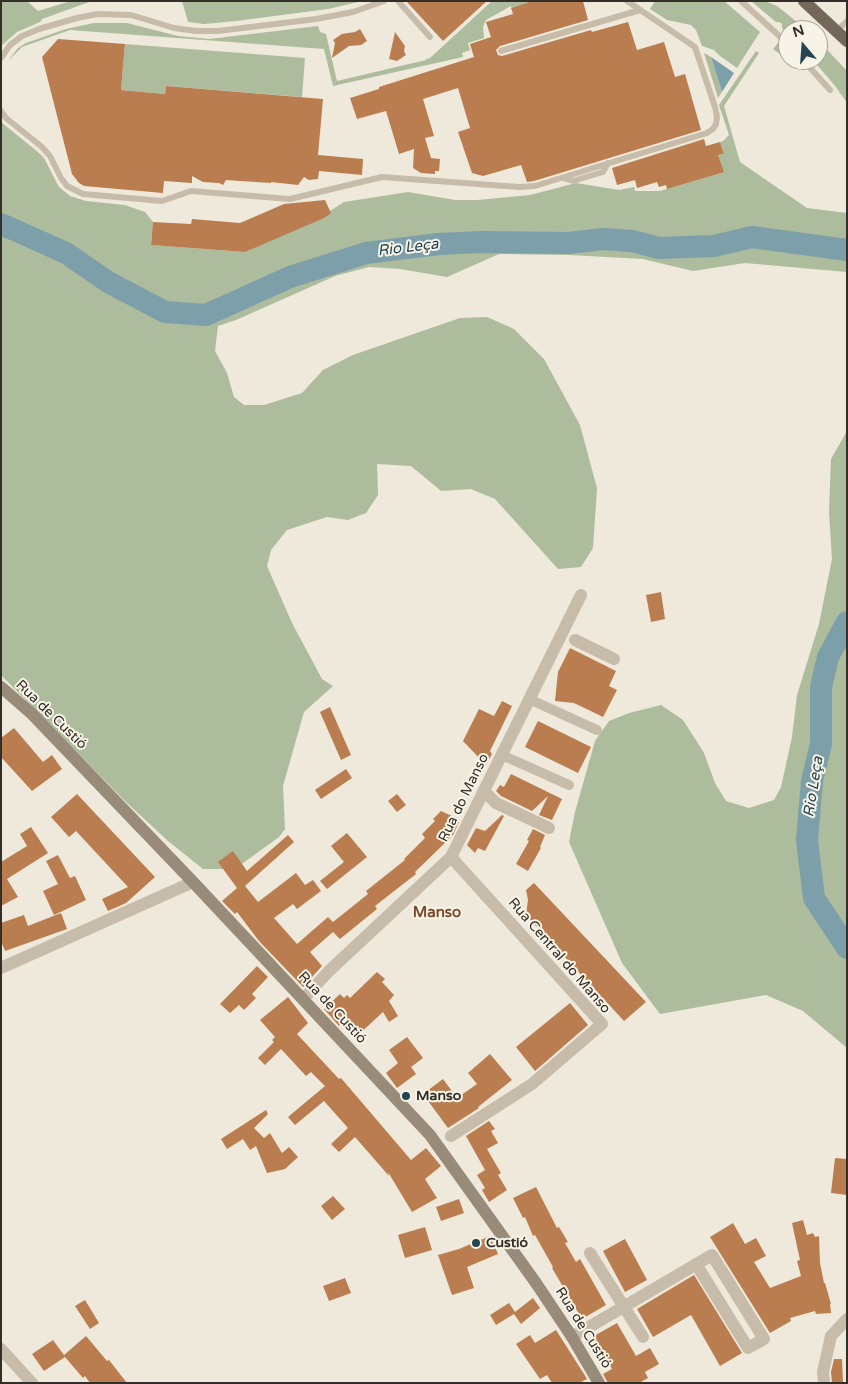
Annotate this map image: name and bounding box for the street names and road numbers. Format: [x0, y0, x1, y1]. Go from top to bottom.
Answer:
street label: Rua de Custió [12, 677, 90, 753]
street label: Rua do Manso [435, 751, 493, 845]
street label: Rua Central do Manso [504, 895, 614, 1017]
street label: Rua de Custió [294, 968, 370, 1048]
street label: Rua de Custió [551, 1284, 615, 1372]

